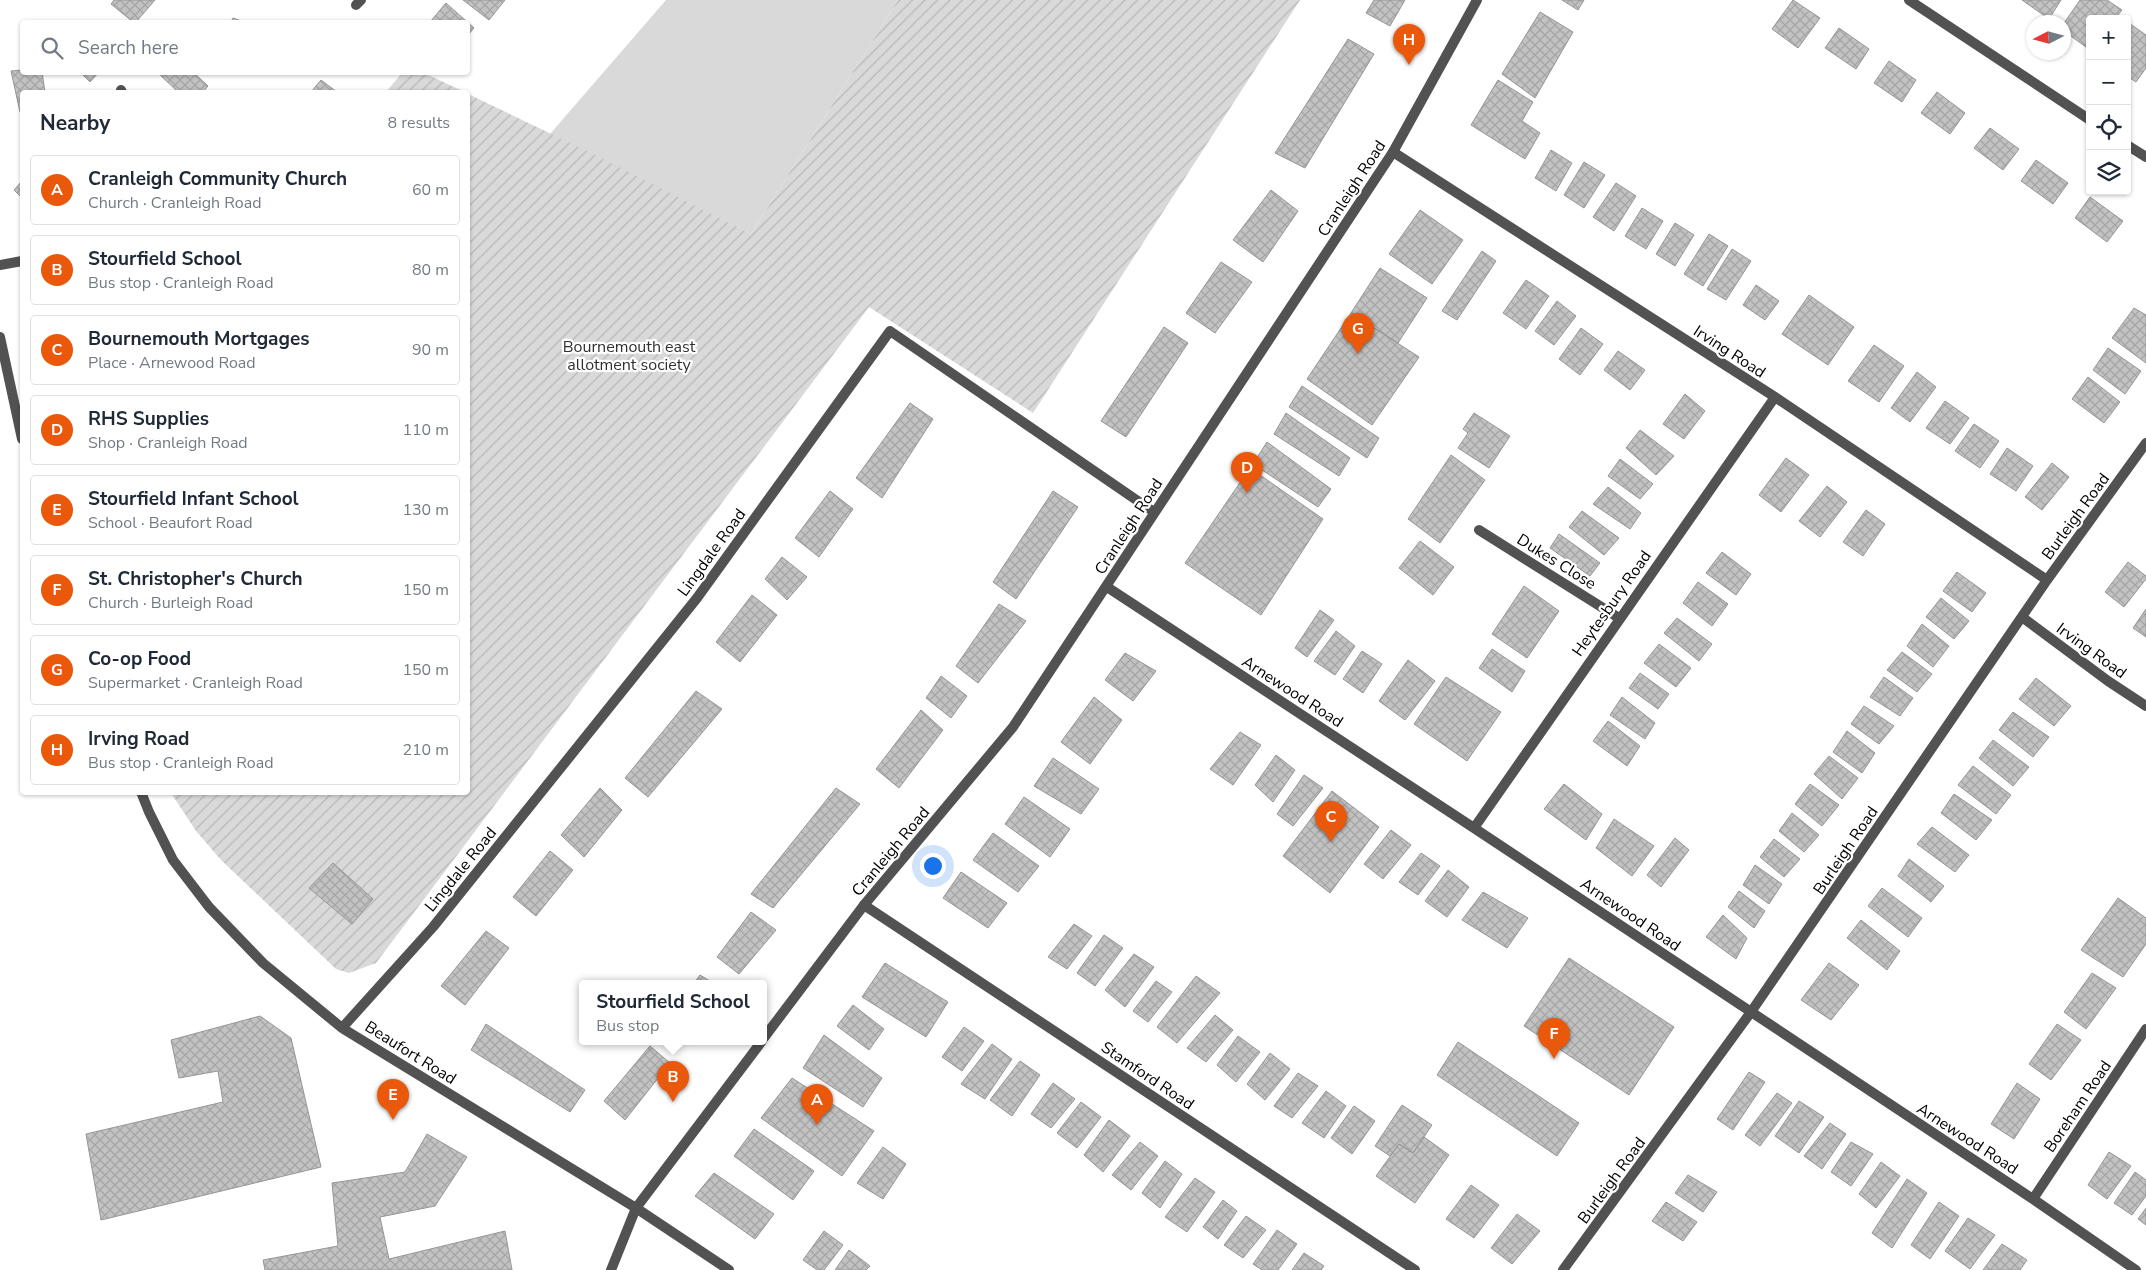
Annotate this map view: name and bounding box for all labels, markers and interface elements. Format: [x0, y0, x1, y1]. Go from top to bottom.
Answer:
north arrow [2026, 15, 2071, 60]
map controls [2086, 15, 2131, 195]
button: + [2086, 15, 2131, 60]
search box [20, 20, 470, 75]
pin: H [1393, 24, 1425, 65]
icon: search [38, 34, 66, 62]
text: Search here [78, 35, 179, 61]
button: − [2086, 60, 2131, 105]
button: locate [2086, 105, 2131, 150]
text: Nearby [40, 109, 110, 137]
text: 8 results [388, 112, 450, 134]
street label: Cranleigh Road [1312, 136, 1391, 241]
button: layers [2086, 150, 2131, 195]
text: Cranleigh Community Church [88, 166, 347, 192]
text: A [51, 179, 63, 201]
text: 60 m [412, 179, 449, 201]
text: Church · Cranleigh Road [88, 192, 262, 214]
text: Stourfield School [88, 246, 241, 272]
text: B [51, 259, 63, 281]
text: 80 m [412, 259, 449, 281]
text: Bus stop · Cranleigh Road [88, 272, 274, 294]
pin: G [1342, 313, 1374, 354]
street label: Irving Road [1689, 320, 1770, 383]
text: Bournemouth Mortgages [88, 326, 310, 352]
park label: Bournemouth east allotment society [563, 336, 696, 376]
text: C [52, 339, 62, 361]
text: 90 m [412, 339, 449, 361]
text: Place · Arnewood Road [88, 352, 256, 374]
text: RHS Supplies [88, 406, 209, 432]
text: D [51, 419, 63, 441]
text: 110 m [402, 419, 449, 441]
text: Shop · Cranleigh Road [88, 432, 248, 454]
pin: D [1231, 452, 1263, 493]
street label: Burleigh Road [2037, 469, 2115, 564]
street label: Cranleigh Road [1089, 474, 1168, 579]
text: Stourfield Infant School [88, 486, 299, 512]
text: E [52, 499, 62, 521]
text: 130 m [402, 499, 449, 521]
street label: Lingdale Road [673, 504, 751, 601]
text: School · Beaufort Road [88, 512, 253, 534]
street label: Dukes Close [1513, 529, 1600, 595]
street label: Heytesbury Road [1567, 546, 1657, 661]
text: St. Christopher's Church [88, 566, 303, 592]
text: F [53, 579, 62, 601]
text: 150 m [402, 579, 449, 601]
text: Church · Burleigh Road [88, 592, 253, 614]
street label: Irving Road [2052, 618, 2131, 684]
text: Co-op Food [88, 646, 191, 672]
street label: Arnewood Road [1238, 651, 1347, 733]
text: G [51, 659, 63, 681]
text: 150 m [402, 659, 449, 681]
text: Supermarket · Cranleigh Road [88, 672, 303, 694]
text: Irving Road [88, 726, 189, 752]
text: H [51, 739, 63, 761]
text: 210 m [402, 739, 449, 761]
text: Bus stop · Cranleigh Road [88, 752, 274, 774]
pin: C [1315, 801, 1347, 842]
street label: Cranleigh Road [847, 802, 935, 901]
street label: Burleigh Road [1808, 802, 1884, 899]
street label: Lingdale Road [420, 823, 502, 917]
your location [920, 853, 946, 879]
street label: Arnewood Road [1576, 873, 1685, 957]
popup [579, 980, 767, 1045]
text: Stourfield School [596, 989, 750, 1015]
text: Bus stop [596, 1015, 659, 1037]
street label: Beaufort Road [361, 1016, 460, 1090]
pin: F [1538, 1018, 1570, 1059]
street label: Stamford Road [1097, 1037, 1198, 1115]
street label: Boreham Road [2039, 1056, 2117, 1157]
pin: B [657, 1061, 689, 1102]
pin: E [377, 1079, 409, 1120]
pin: A [801, 1084, 833, 1125]
street label: Arnewood Road [1913, 1098, 2022, 1180]
street label: Burleigh Road [1573, 1133, 1651, 1228]

